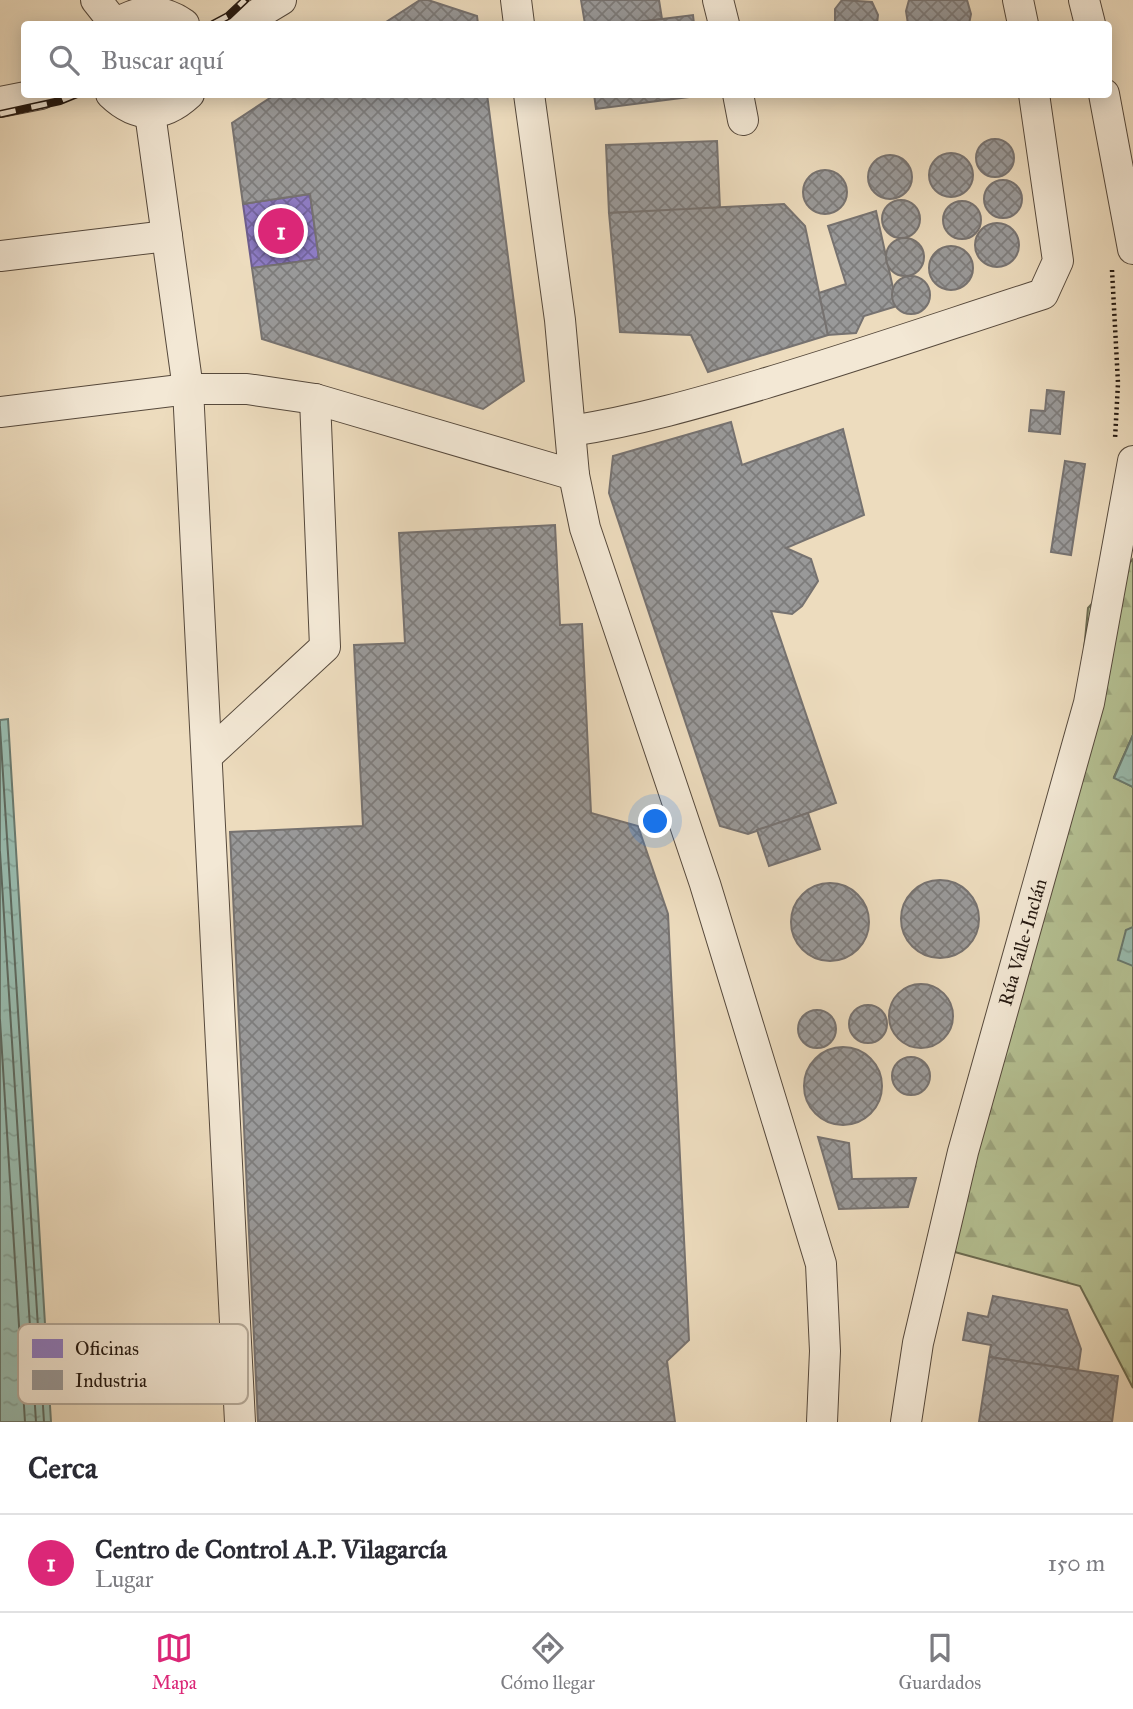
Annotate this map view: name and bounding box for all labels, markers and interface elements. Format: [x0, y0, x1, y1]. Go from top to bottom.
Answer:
search box [21, 21, 1112, 98]
icon: search [45, 41, 83, 79]
text: Buscar aquí [101, 44, 223, 76]
pin: 1 [258, 205, 304, 257]
your location [638, 804, 672, 838]
street label: Rúa Valle-Inclán [993, 876, 1052, 1008]
legend [18, 1324, 248, 1404]
text: Oficinas [75, 1337, 139, 1360]
text: Industria [75, 1369, 148, 1392]
text: Cerca [28, 1450, 97, 1486]
text: Centro de Control A.P. Vilagarcía [95, 1533, 447, 1565]
text: 1 [46, 1549, 56, 1577]
text: 150 m [1048, 1549, 1105, 1577]
text: Lugar [95, 1565, 153, 1593]
tab: Mapa [152, 1629, 197, 1694]
tab: Cómo llegar [500, 1629, 595, 1694]
tab: Guardados [898, 1629, 981, 1694]

